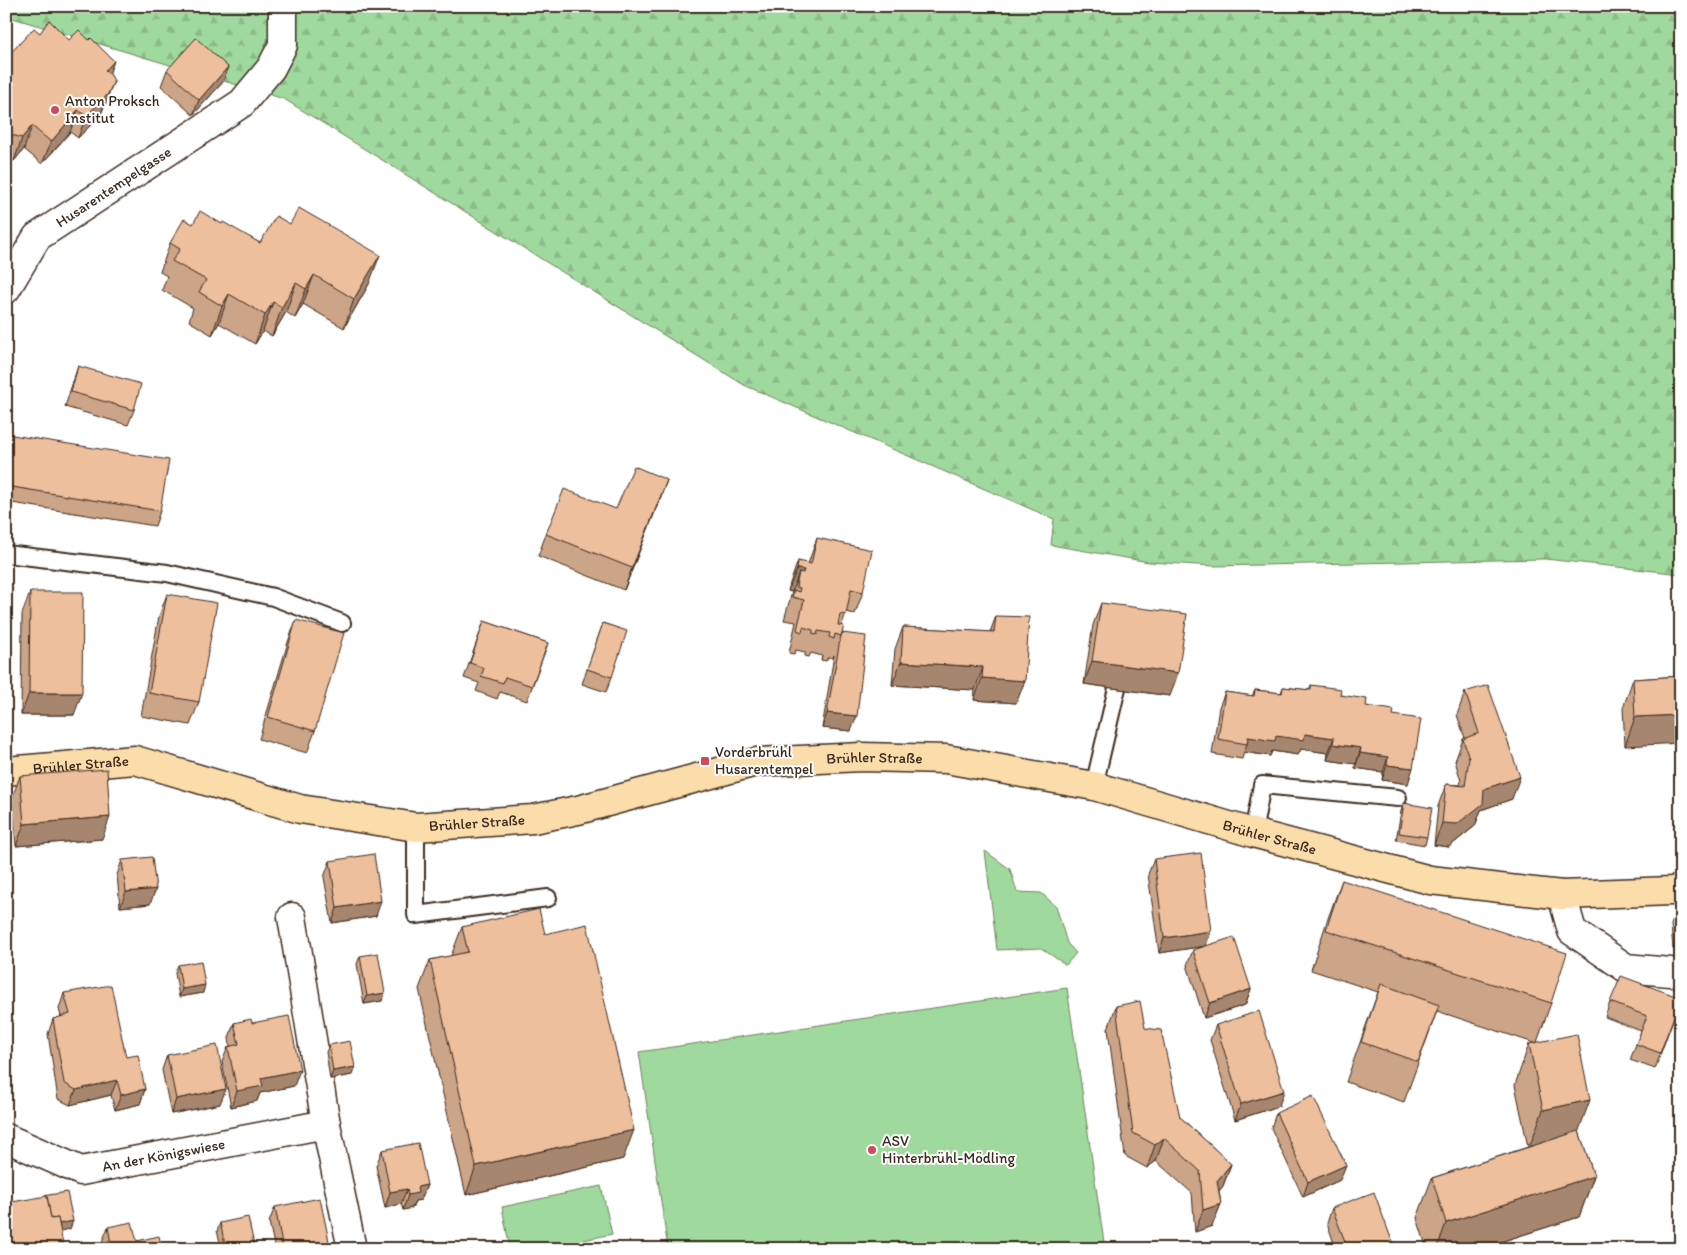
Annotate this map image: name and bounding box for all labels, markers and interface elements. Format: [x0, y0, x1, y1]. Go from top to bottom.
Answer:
place label: Anton Proksch Institut [65, 92, 160, 127]
marker: Anton Proksch Institut [49, 104, 61, 116]
street label: Husarentempelgasse [52, 143, 175, 231]
place label: Vorderbrühl Husarentempel [715, 743, 814, 778]
street label: Brühler Straße [826, 748, 923, 768]
street label: Brühler Straße [32, 752, 129, 778]
marker: Vorderbrühl Husarentempel [699, 755, 711, 767]
street label: Brühler Straße [428, 811, 526, 835]
street label: Brühler Straße [1221, 816, 1318, 858]
place label: ASV Hinterbrühl-Mödling [882, 1132, 1015, 1167]
street label: An der Königswiese [100, 1135, 227, 1176]
marker: ASV Hinterbrühl-Mödling [866, 1144, 878, 1156]

